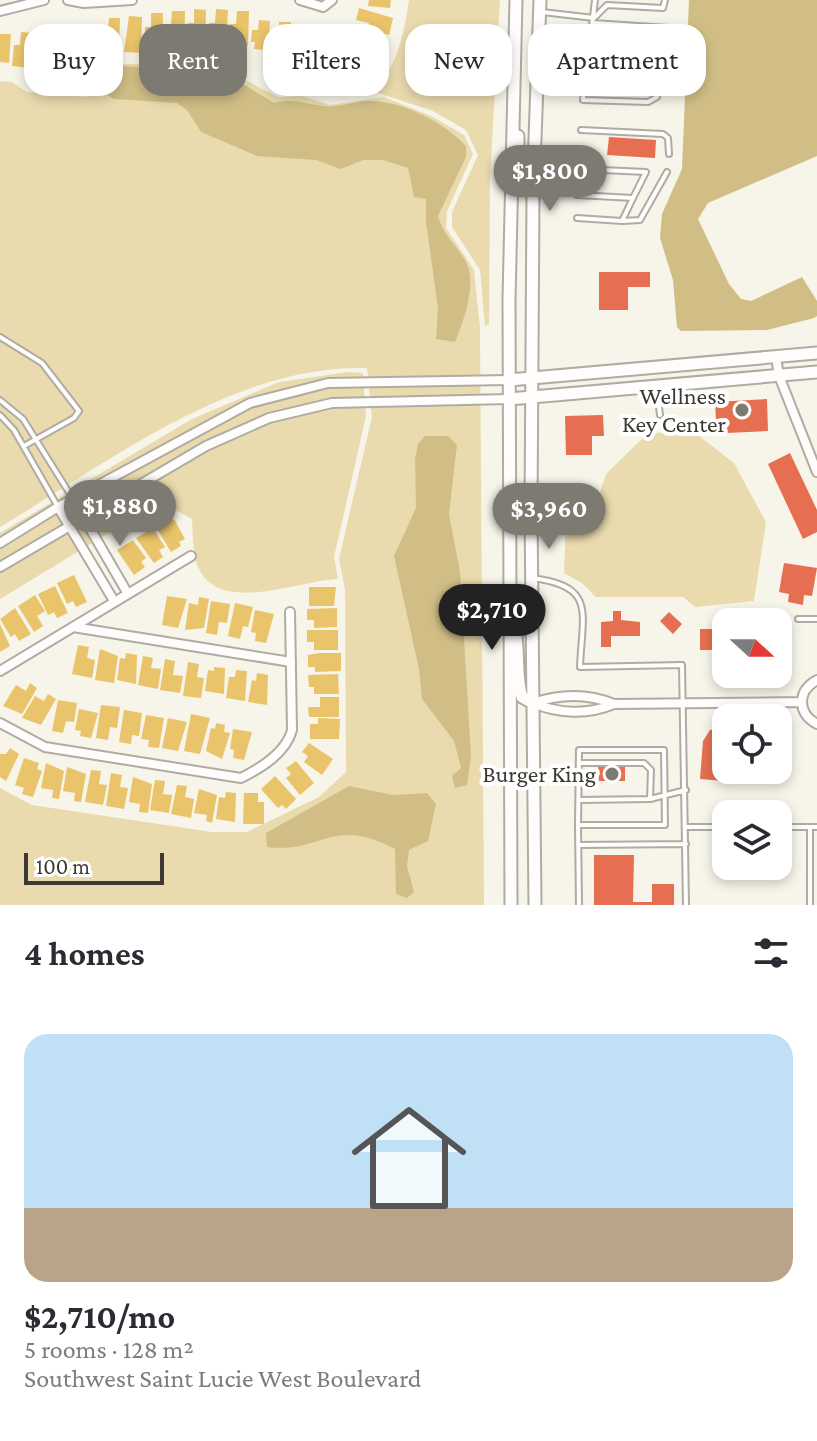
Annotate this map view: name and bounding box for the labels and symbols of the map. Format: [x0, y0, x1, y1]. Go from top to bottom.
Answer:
pin: $1,800 [485, 145, 615, 213]
place label: Wellness Key Center [622, 382, 726, 437]
marker: Wellness Key Center [733, 401, 751, 419]
pin: $1,880 [55, 480, 185, 548]
pin: $3,960 [484, 483, 614, 551]
pin: $2,710 [427, 584, 557, 652]
north arrow [712, 608, 792, 688]
place label: Burger King [482, 760, 596, 787]
marker: Burger King [603, 765, 621, 783]
scale bar [24, 849, 164, 885]

